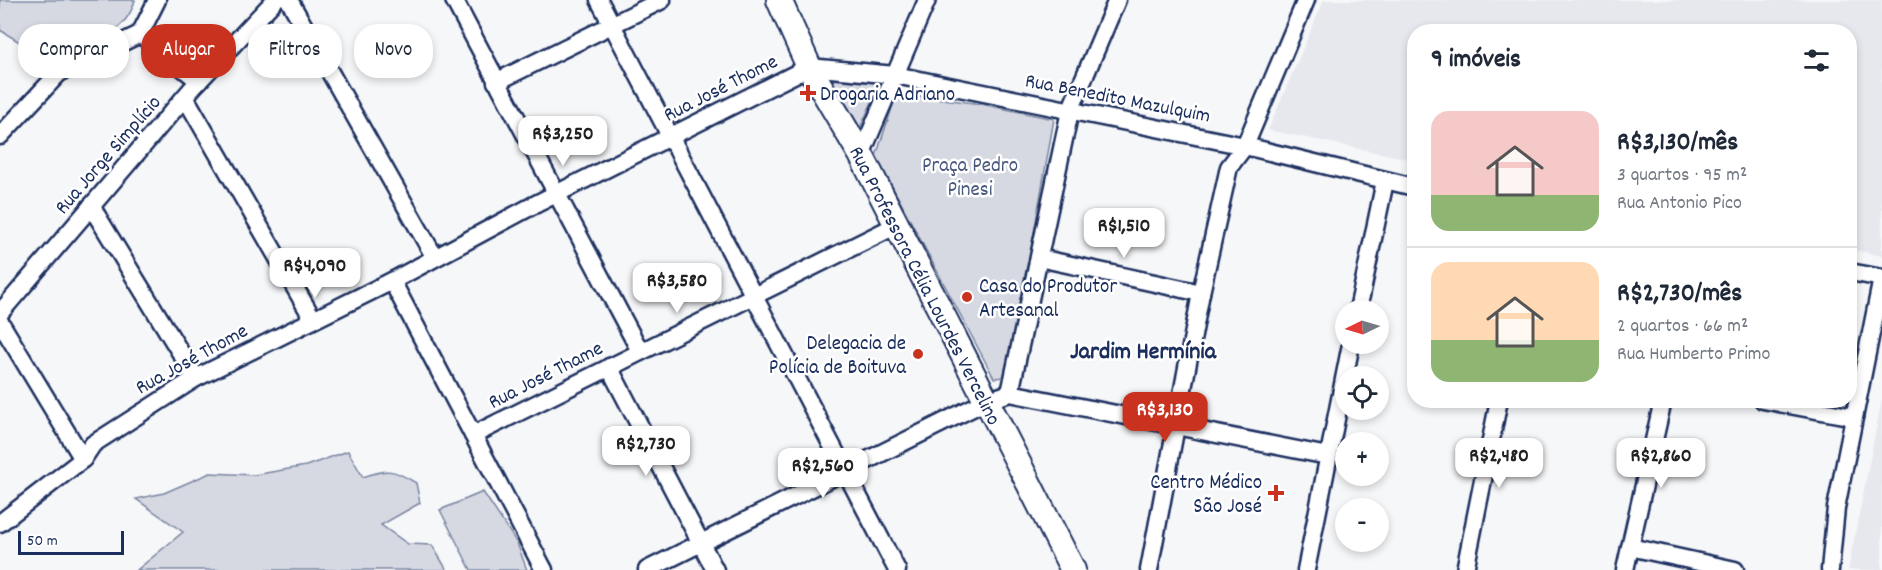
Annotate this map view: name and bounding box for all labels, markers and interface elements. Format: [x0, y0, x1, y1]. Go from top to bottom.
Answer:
chip: Comprar [18, 24, 129, 78]
chip: Alugar [141, 24, 236, 78]
chip: Filtros [248, 24, 342, 78]
chip: Novo [354, 24, 433, 78]
text: 9 imóveis [1431, 42, 1521, 79]
icon: filters [1800, 44, 1833, 77]
street label: Rua José Thome [659, 48, 784, 131]
street label: Rua Benedito Mazulquim [1022, 67, 1213, 133]
place label: Drogaria Adriano [820, 81, 955, 111]
marker: Drogaria Adriano [801, 86, 815, 100]
street label: Rua Jorge Simplício [49, 90, 170, 222]
pin: R$3,250 [508, 116, 618, 167]
text: R$3,250 [532, 121, 594, 149]
text: R$3,130/mês [1617, 125, 1738, 162]
icon: home [1479, 135, 1551, 207]
street label: Rua Professora Célia Lourdes Vercelino [840, 142, 1007, 431]
park label: Praça Pedro Pinesi [922, 152, 1018, 206]
text: 3 quartos · 95 m² [1617, 162, 1747, 190]
text: Rua Antonio Pico [1617, 190, 1742, 218]
pin: R$1,510 [1069, 208, 1179, 259]
text: R$1,510 [1098, 213, 1150, 241]
pin: R$4,090 [260, 248, 370, 299]
text: R$4,090 [284, 253, 346, 281]
pin: R$3,580 [622, 263, 732, 314]
text: R$3,580 [647, 268, 707, 296]
place label: Casa do Produtor Artesanal [979, 273, 1117, 327]
text: R$2,730/mês [1617, 276, 1742, 313]
icon: home [1479, 286, 1551, 358]
marker: Casa do Produtor Artesanal [960, 290, 974, 304]
north arrow [1335, 300, 1389, 354]
map controls [1335, 300, 1389, 552]
text: 2 quartos · 66 m² [1617, 313, 1748, 341]
street label: Rua José Thome [131, 317, 254, 404]
place label: Delegacia de Polícia de Boituva [769, 330, 907, 384]
street label: Rua José Thame [484, 335, 609, 418]
district label: Jardim Hermínia [1070, 336, 1217, 370]
text: Rua Humberto Primo [1617, 341, 1770, 369]
marker: Delegacia de Polícia de Boituva [911, 347, 925, 361]
button: locate [1335, 366, 1389, 420]
pin: R$3,130 [1110, 392, 1220, 443]
text: R$3,130 [1137, 397, 1193, 425]
pin: R$2,730 [591, 426, 701, 477]
text: R$2,730 [616, 431, 676, 459]
button: + [1335, 432, 1389, 486]
pin: R$2,480 [1444, 438, 1554, 489]
pin: R$2,860 [1606, 438, 1716, 489]
text: R$2,480 [1469, 443, 1529, 471]
text: R$2,860 [1630, 443, 1692, 471]
pin: R$2,560 [768, 448, 878, 499]
text: R$2,560 [792, 453, 854, 481]
place label: Centro Médico São José [1150, 469, 1262, 523]
marker: Centro Médico São José [1267, 484, 1285, 502]
button: − [1335, 498, 1389, 552]
scale bar [18, 528, 124, 556]
text: 50 m [27, 530, 58, 553]

